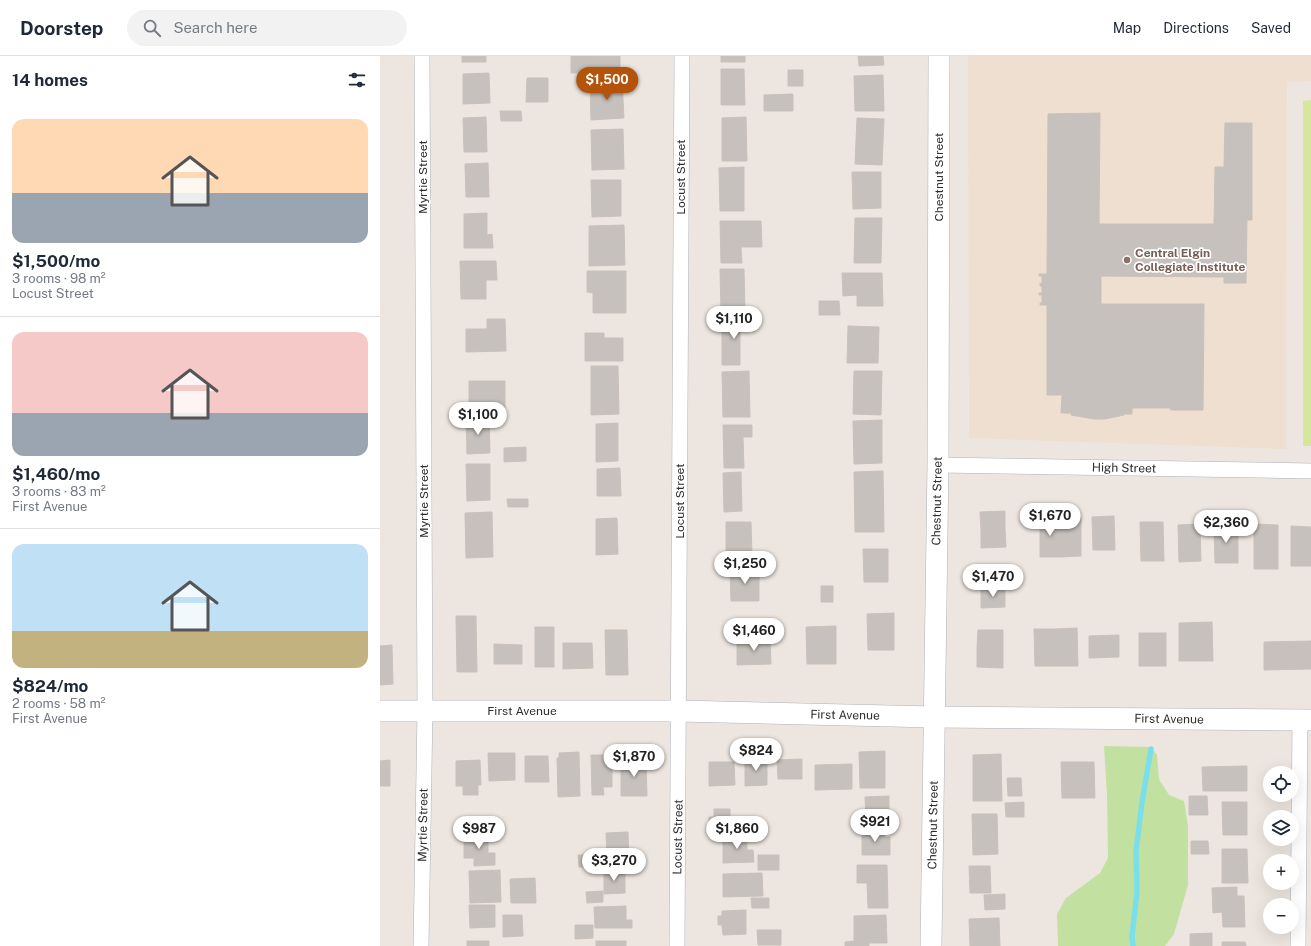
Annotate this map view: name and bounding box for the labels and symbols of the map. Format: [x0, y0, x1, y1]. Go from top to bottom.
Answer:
pin: $1,500 [574, 67, 640, 101]
street label: Chestnut Street [932, 132, 946, 222]
street label: Locust Street [674, 139, 688, 215]
street label: Myrtie Street [416, 140, 430, 214]
place label: Central Elgin Collegiate Institute [1135, 246, 1246, 274]
marker: Central Elgin Collegiate Institute [1122, 255, 1132, 265]
pin: $1,110 [701, 306, 767, 340]
pin: $1,100 [445, 402, 511, 436]
street label: Chestnut Street [929, 456, 945, 546]
street label: High Street [1092, 460, 1157, 476]
street label: Locust Street [673, 463, 687, 539]
street label: Myrtie Street [417, 464, 431, 538]
pin: $1,670 [1017, 503, 1083, 537]
pin: $2,360 [1193, 510, 1259, 544]
pin: $1,250 [712, 551, 778, 585]
pin: $1,470 [960, 564, 1026, 598]
pin: $1,460 [721, 618, 787, 652]
street label: First Avenue [487, 704, 557, 718]
street label: First Avenue [810, 707, 880, 723]
street label: First Avenue [1134, 711, 1204, 727]
pin: $824 [732, 738, 780, 772]
pin: $1,870 [601, 744, 667, 778]
street label: Chestnut Street [925, 780, 941, 870]
street label: Myrtie Street [415, 788, 431, 862]
street label: Locust Street [670, 799, 686, 875]
pin: $921 [851, 809, 899, 843]
pin: $987 [455, 816, 503, 850]
pin: $1,860 [704, 816, 770, 850]
pin: $3,270 [581, 848, 647, 882]

